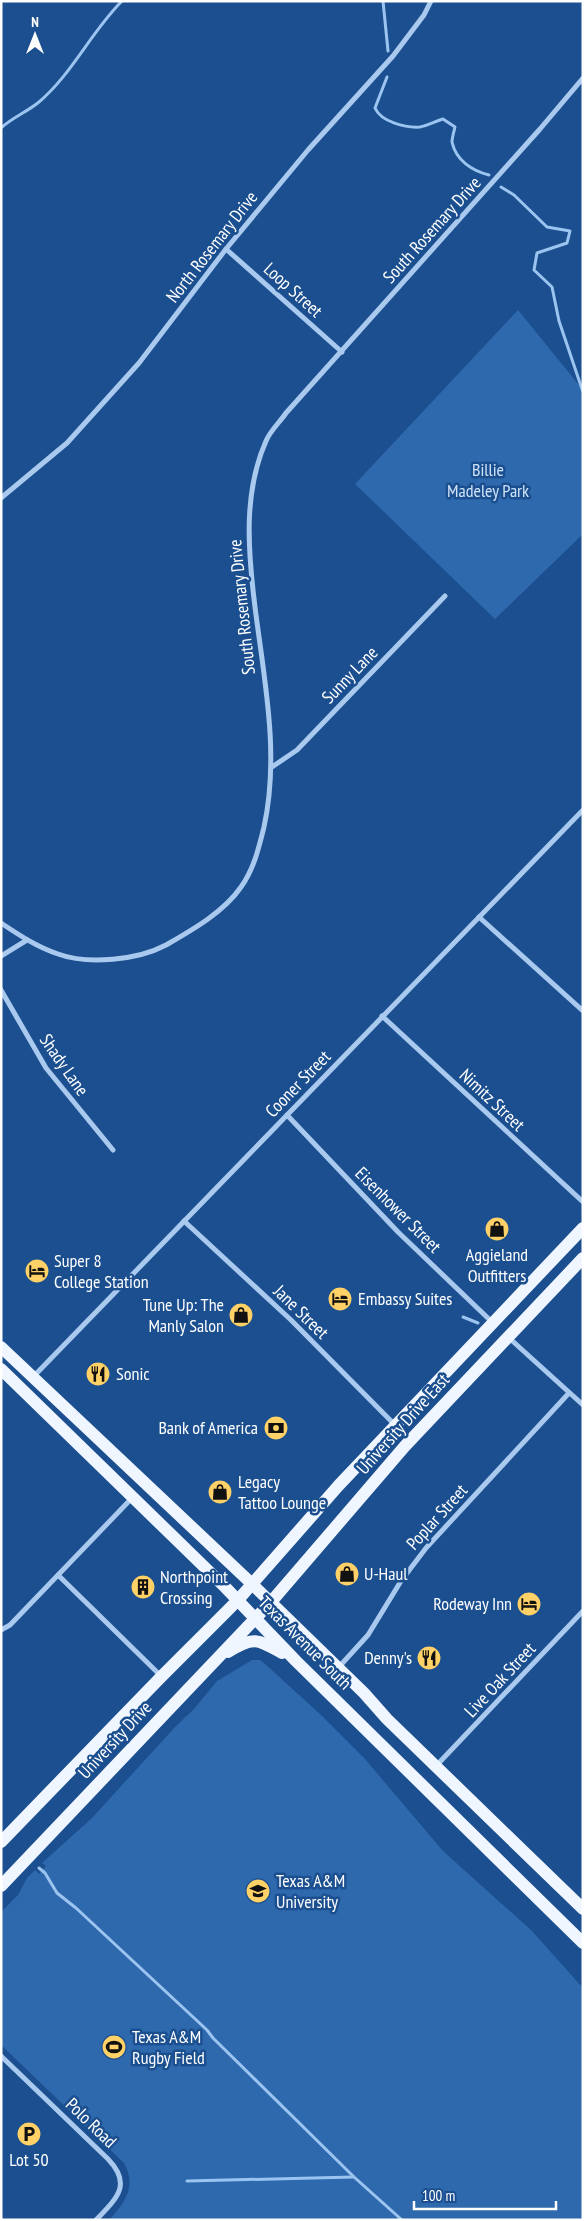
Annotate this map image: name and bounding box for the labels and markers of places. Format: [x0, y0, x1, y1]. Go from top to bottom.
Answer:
shop icon: Aggieland Outfitters [484, 1216, 510, 1242]
place label: Aggieland Outfitters [466, 1243, 528, 1287]
place label: Super 8 College Station [54, 1249, 149, 1293]
hotel icon: Super 8 College Station [24, 1258, 50, 1284]
hotel icon: Embassy Suites [327, 1286, 353, 1312]
place label: Embassy Suites [358, 1287, 452, 1310]
place label: Tune Up: The Manly Salon [143, 1293, 224, 1337]
shop icon: Tune Up: The Manly Salon [228, 1302, 254, 1328]
restaurant icon: Sonic [85, 1361, 111, 1387]
place label: Sonic [116, 1362, 150, 1385]
bank icon: Bank of America [263, 1415, 289, 1441]
place label: Bank of America [158, 1416, 258, 1439]
place label: Legacy Tattoo Lounge [238, 1470, 326, 1514]
shop icon: Legacy Tattoo Lounge [207, 1479, 233, 1505]
shop icon: U-Haul [334, 1561, 360, 1587]
place label: U-Haul [364, 1562, 408, 1585]
place label: Northpoint Crossing [160, 1565, 228, 1609]
building icon: Northpoint Crossing [130, 1574, 156, 1600]
hotel icon: Rodeway Inn [516, 1591, 542, 1617]
place label: Rodeway Inn [433, 1592, 512, 1615]
restaurant icon: Denny's [416, 1645, 442, 1671]
place label: Denny's [364, 1646, 412, 1669]
place label: Texas A&M University [276, 1869, 345, 1913]
school or university icon: Texas A&M University [245, 1878, 271, 1904]
place label: Texas A&M Rugby Field [132, 2025, 205, 2069]
sports icon: Texas A&M Rugby Field [101, 2034, 127, 2060]
parking icon: Lot 50 [16, 2121, 42, 2147]
place label: Lot 50 [9, 2148, 49, 2171]

